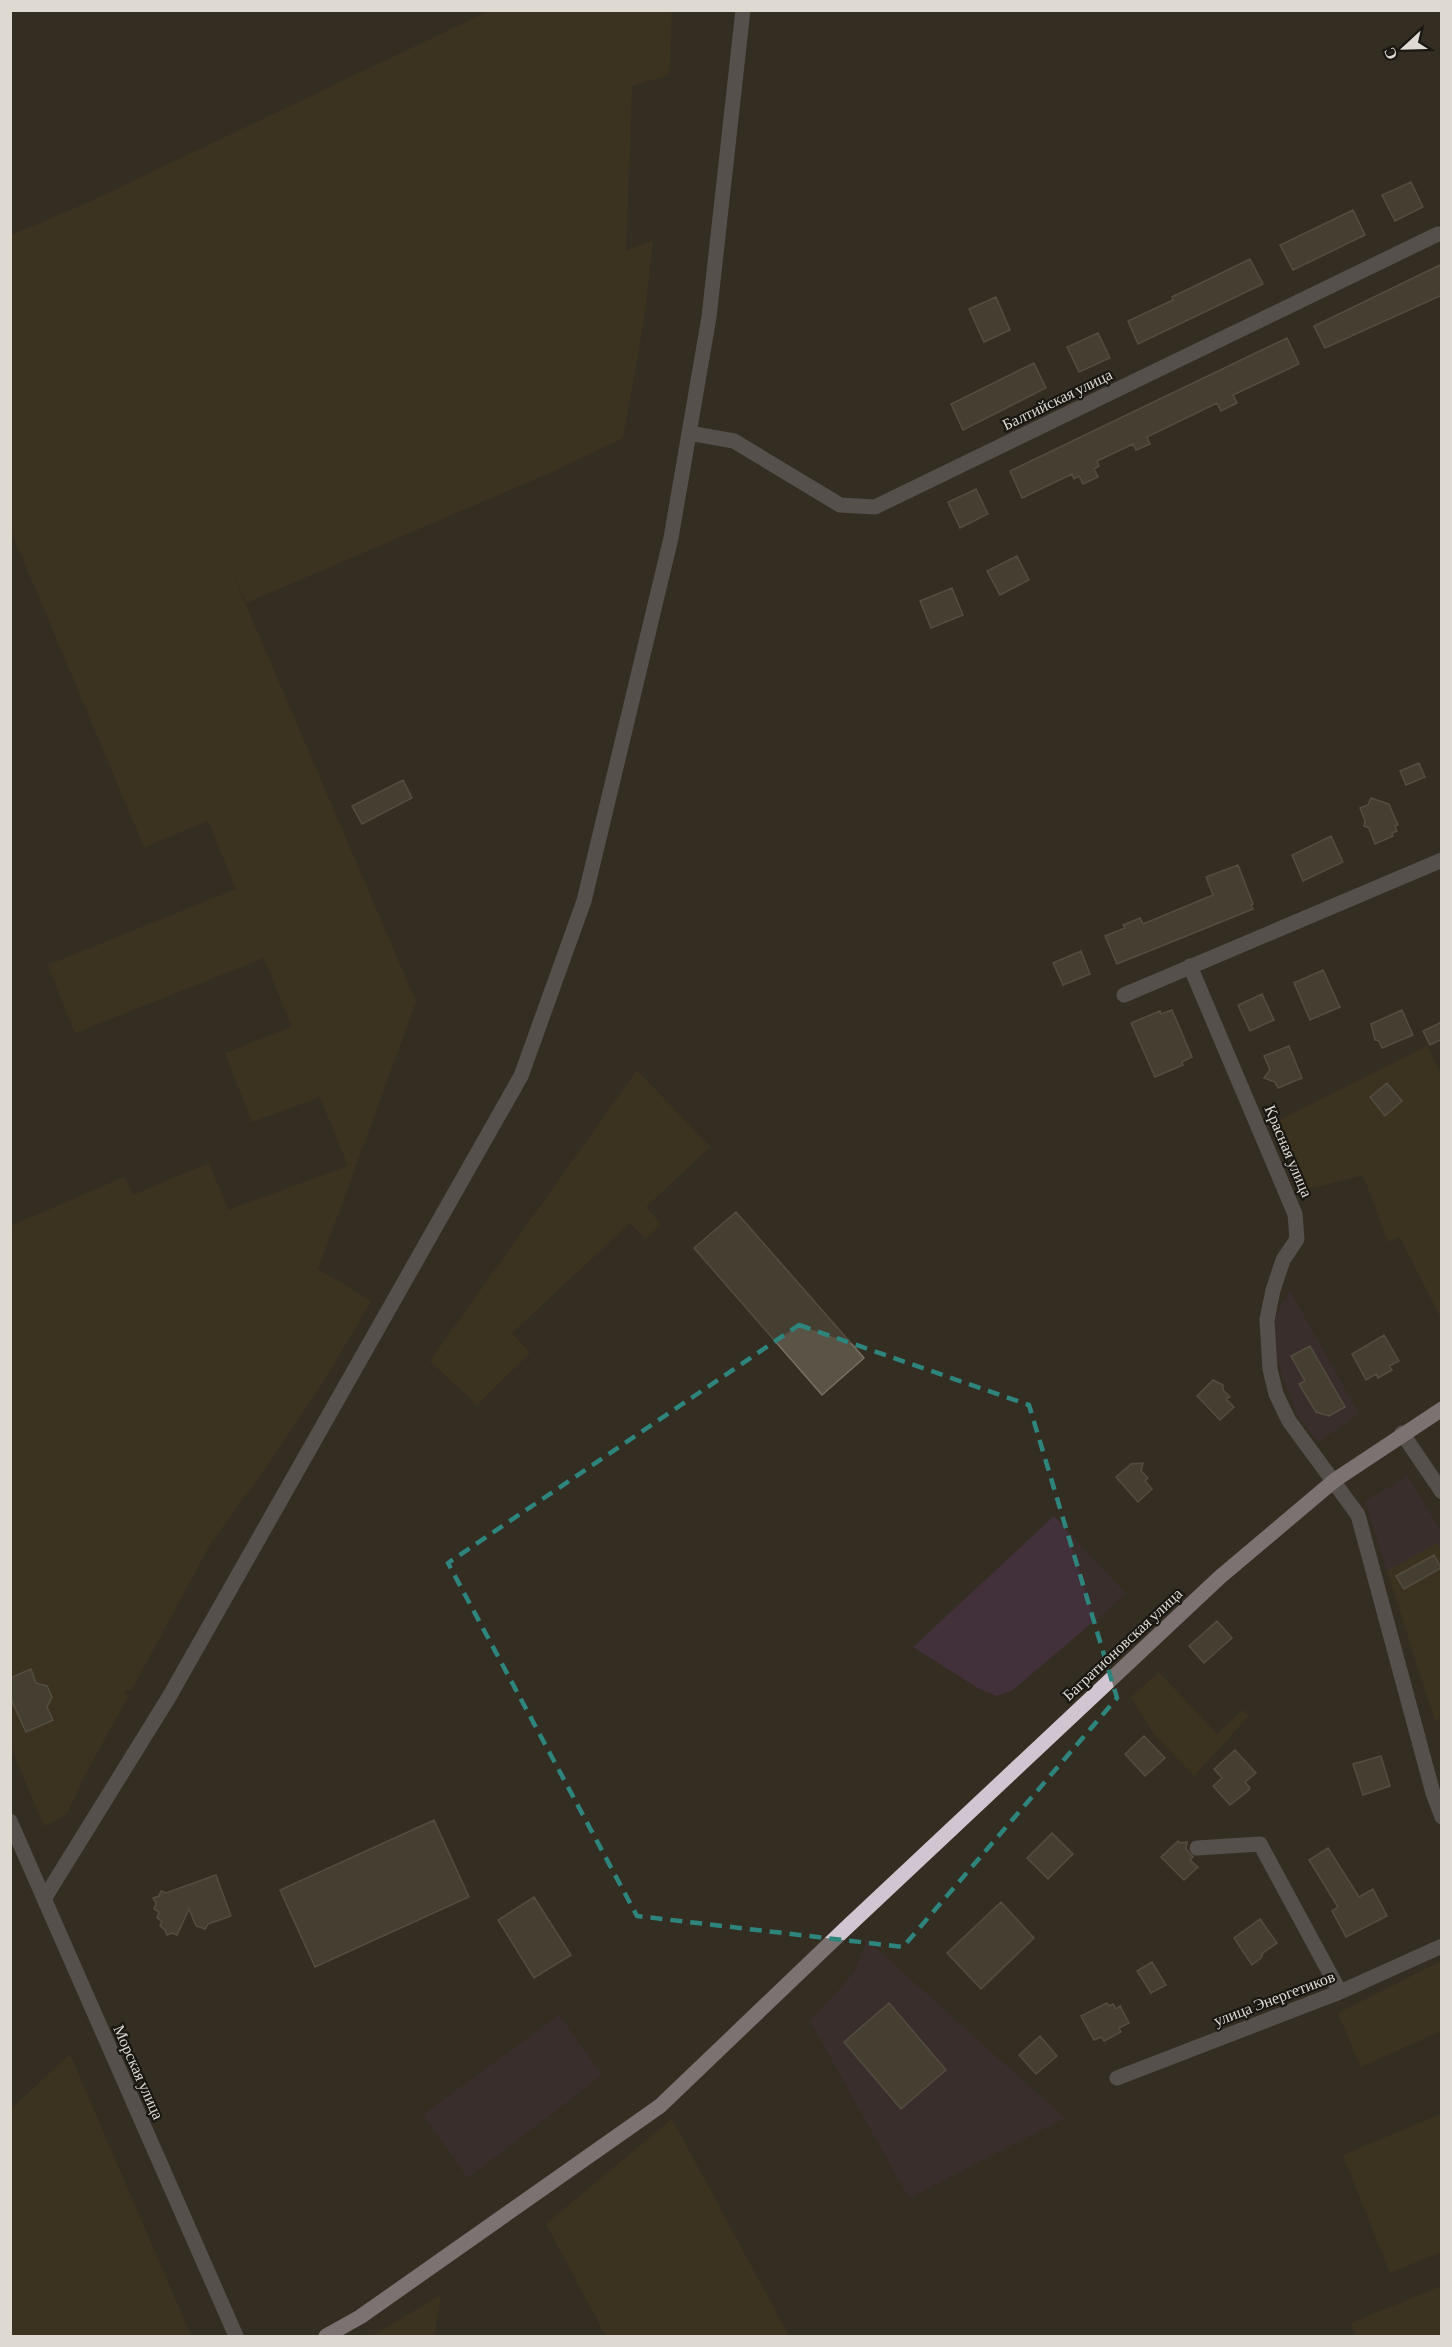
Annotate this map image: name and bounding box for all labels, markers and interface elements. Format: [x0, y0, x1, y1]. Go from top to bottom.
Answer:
north arrow [1374, 18, 1434, 78]
text: С [1381, 45, 1401, 62]
street label: Балтийская улица [1000, 365, 1115, 434]
street label: Красная улица [1261, 1103, 1316, 1200]
street label: Багратионовская улица [1059, 1585, 1186, 1705]
street label: улица Энергетиков [1211, 1967, 1338, 2030]
street label: Морская улица [109, 2022, 167, 2122]

